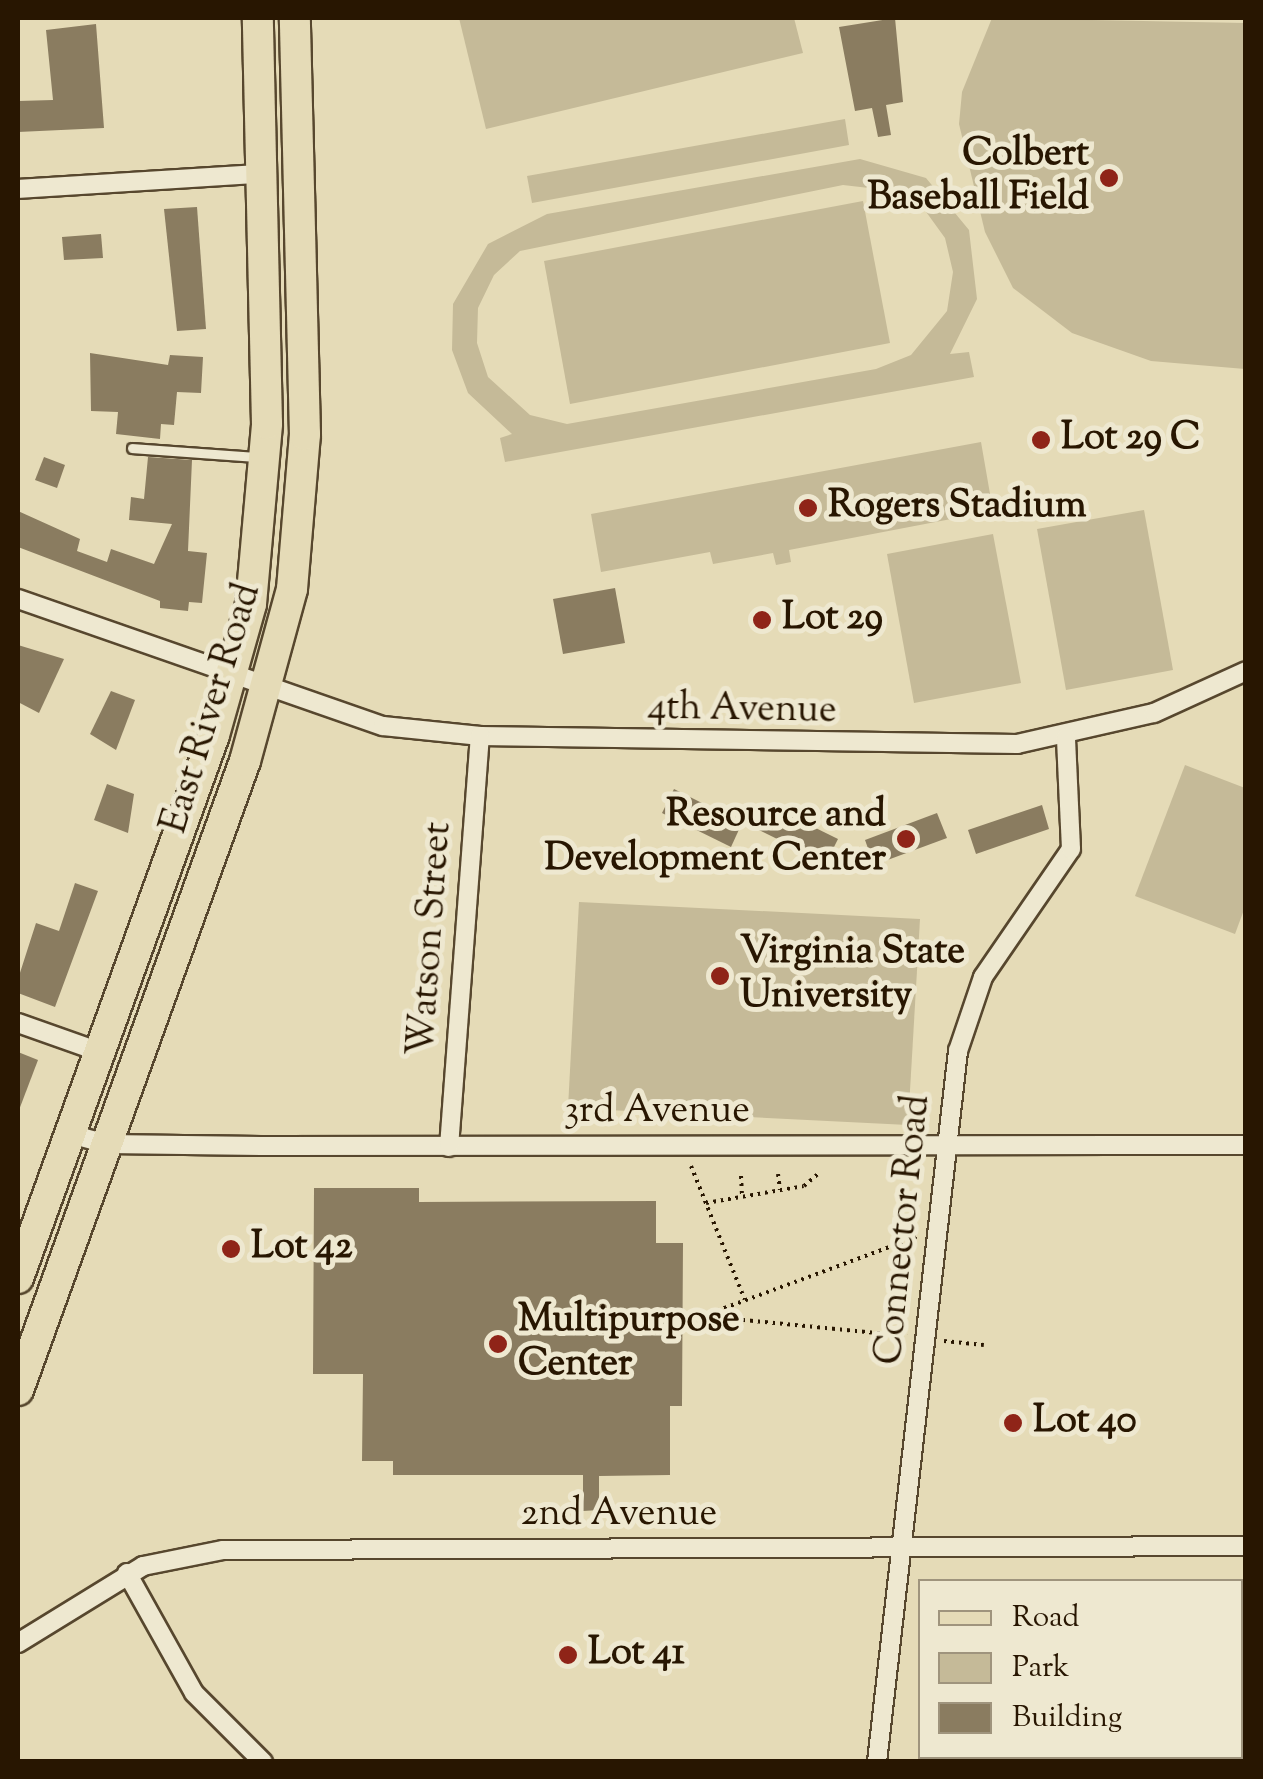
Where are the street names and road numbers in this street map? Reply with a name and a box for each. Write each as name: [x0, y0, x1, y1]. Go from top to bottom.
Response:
street label: East River Road: [153, 579, 273, 839]
street label: 4th Avenue: [647, 687, 837, 735]
street label: Watson Street: [401, 820, 463, 1058]
street label: 3rd Avenue: [564, 1090, 750, 1136]
street label: Connector Road: [868, 1093, 942, 1367]
street label: 2nd Avenue: [521, 1493, 717, 1539]

